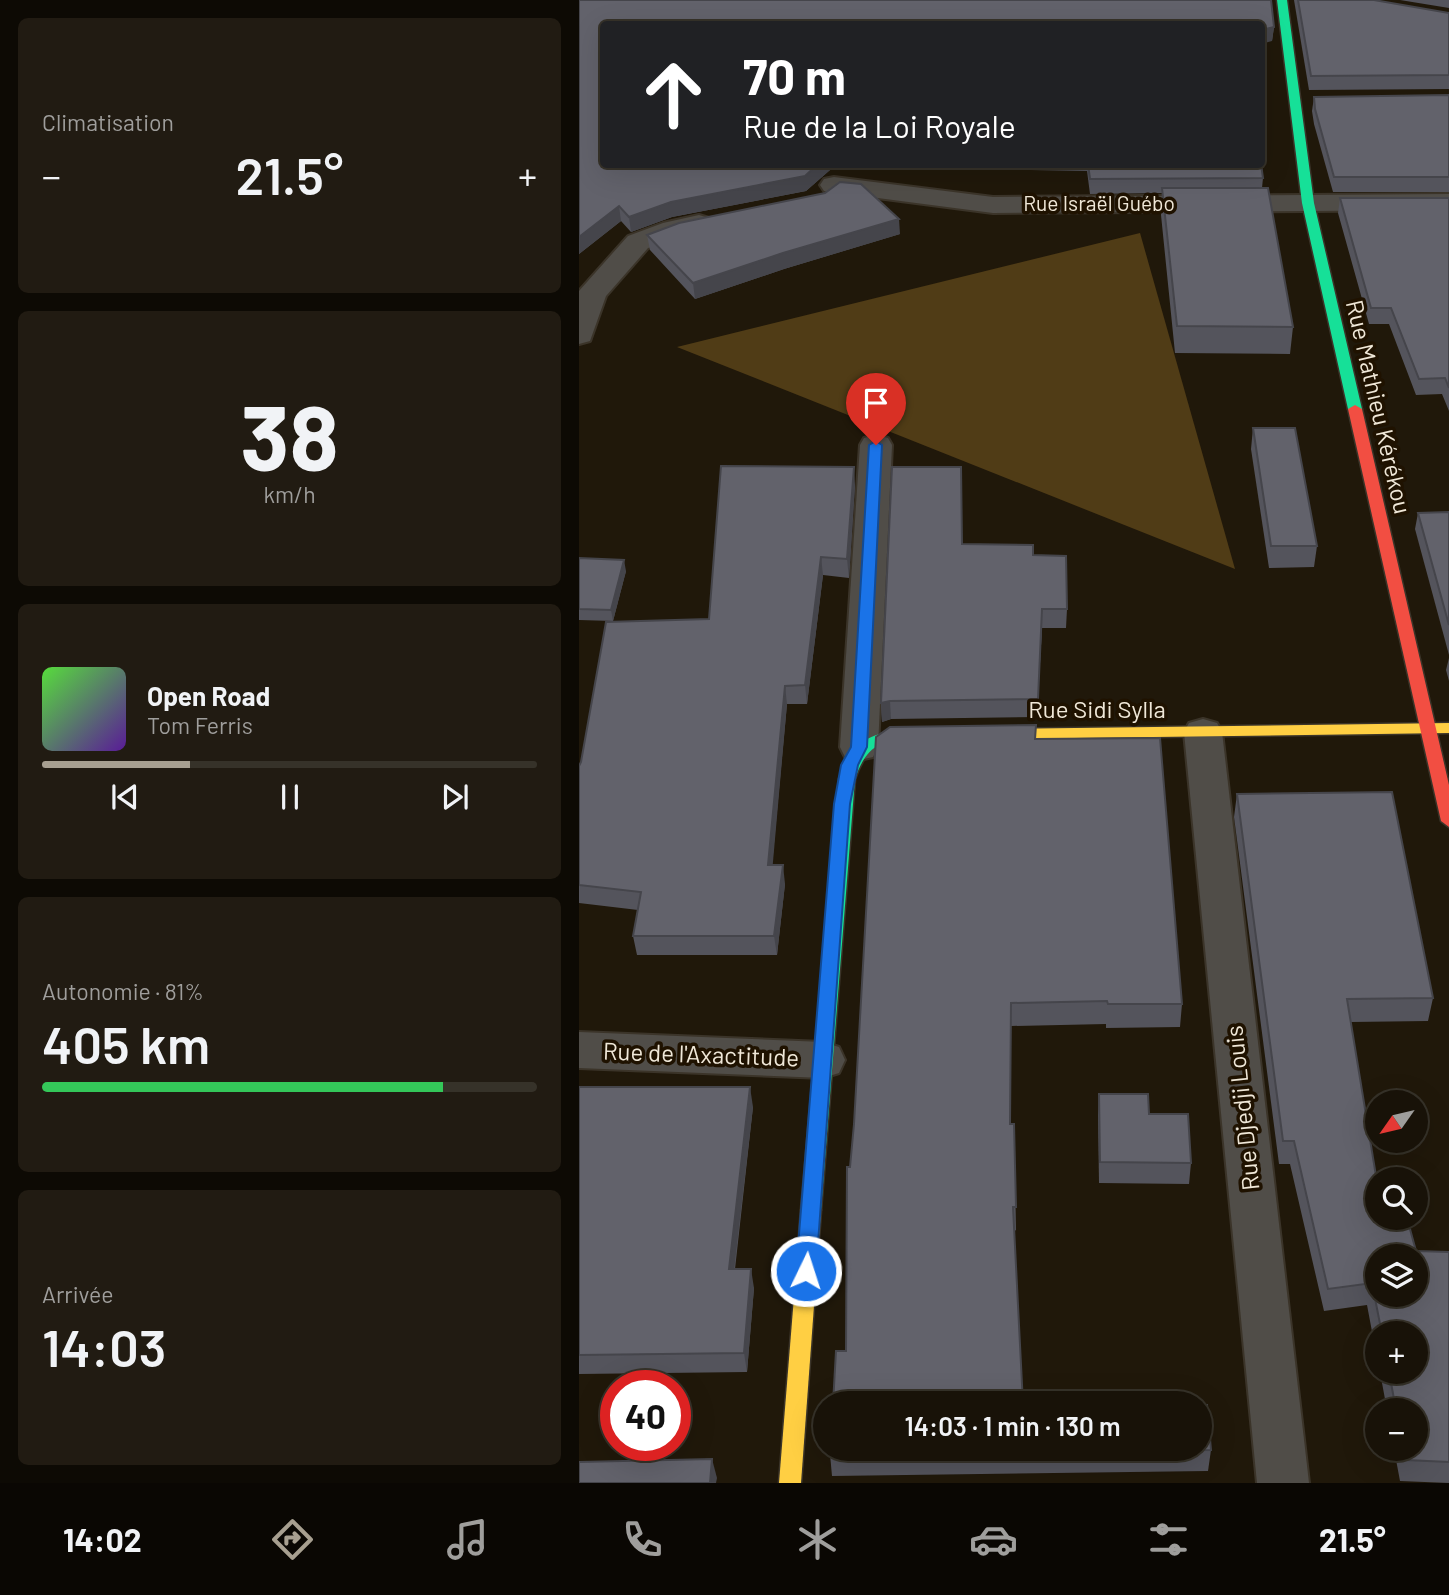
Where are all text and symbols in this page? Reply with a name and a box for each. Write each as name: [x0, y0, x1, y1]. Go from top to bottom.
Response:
text: 70 m: [743, 46, 846, 105]
icon: ahead: [628, 49, 719, 140]
text: Rue de la Loi Royale: [743, 106, 1016, 144]
text: Climatisation: [42, 108, 174, 136]
text: 21.5°: [236, 143, 343, 205]
text: −: [42, 152, 61, 198]
text: +: [518, 152, 537, 198]
street label: Rue Israël Guébo: [1023, 190, 1175, 215]
street label: Rue Mathieu Kérékou: [1341, 297, 1418, 516]
pin: [846, 373, 906, 445]
text: 38: [240, 380, 339, 489]
icon: arrive: [857, 384, 895, 422]
text: km/h: [263, 480, 316, 508]
text: Open Road: [147, 680, 270, 711]
street label: Rue Sidi Sylla: [1028, 694, 1166, 723]
text: Tom Ferris: [147, 711, 253, 739]
icon: previous: [106, 778, 144, 816]
icon: pause: [271, 778, 309, 816]
icon: next: [436, 778, 474, 816]
text: Autonomie · 81%: [42, 977, 204, 1005]
text: 405 km: [42, 1012, 210, 1074]
street label: Rue Djedji Louis: [1218, 1024, 1265, 1192]
street label: Rue de l'Axactitude: [603, 1036, 800, 1071]
north arrow: [1365, 1090, 1428, 1153]
map controls: [1365, 1090, 1428, 1461]
button: search: [1365, 1167, 1428, 1230]
position arrow: [769, 1234, 843, 1308]
button: layers: [1365, 1244, 1428, 1307]
text: Arrivée: [42, 1280, 114, 1308]
text: 14:03: [42, 1315, 166, 1377]
button: +: [1365, 1321, 1428, 1384]
speed limit sign: 40: [600, 1370, 691, 1461]
button: −: [1365, 1398, 1428, 1461]
text: 14:03 · 1 min · 130 m: [905, 1410, 1120, 1441]
icon: directions: [268, 1515, 317, 1564]
icon: music: [443, 1515, 492, 1564]
icon: phone: [618, 1515, 667, 1564]
icon: climate: [793, 1515, 842, 1564]
icon: car: [969, 1515, 1018, 1564]
icon: filters: [1144, 1515, 1193, 1564]
text: 14:02: [63, 1520, 142, 1558]
text: 21.5°: [1319, 1520, 1386, 1558]

